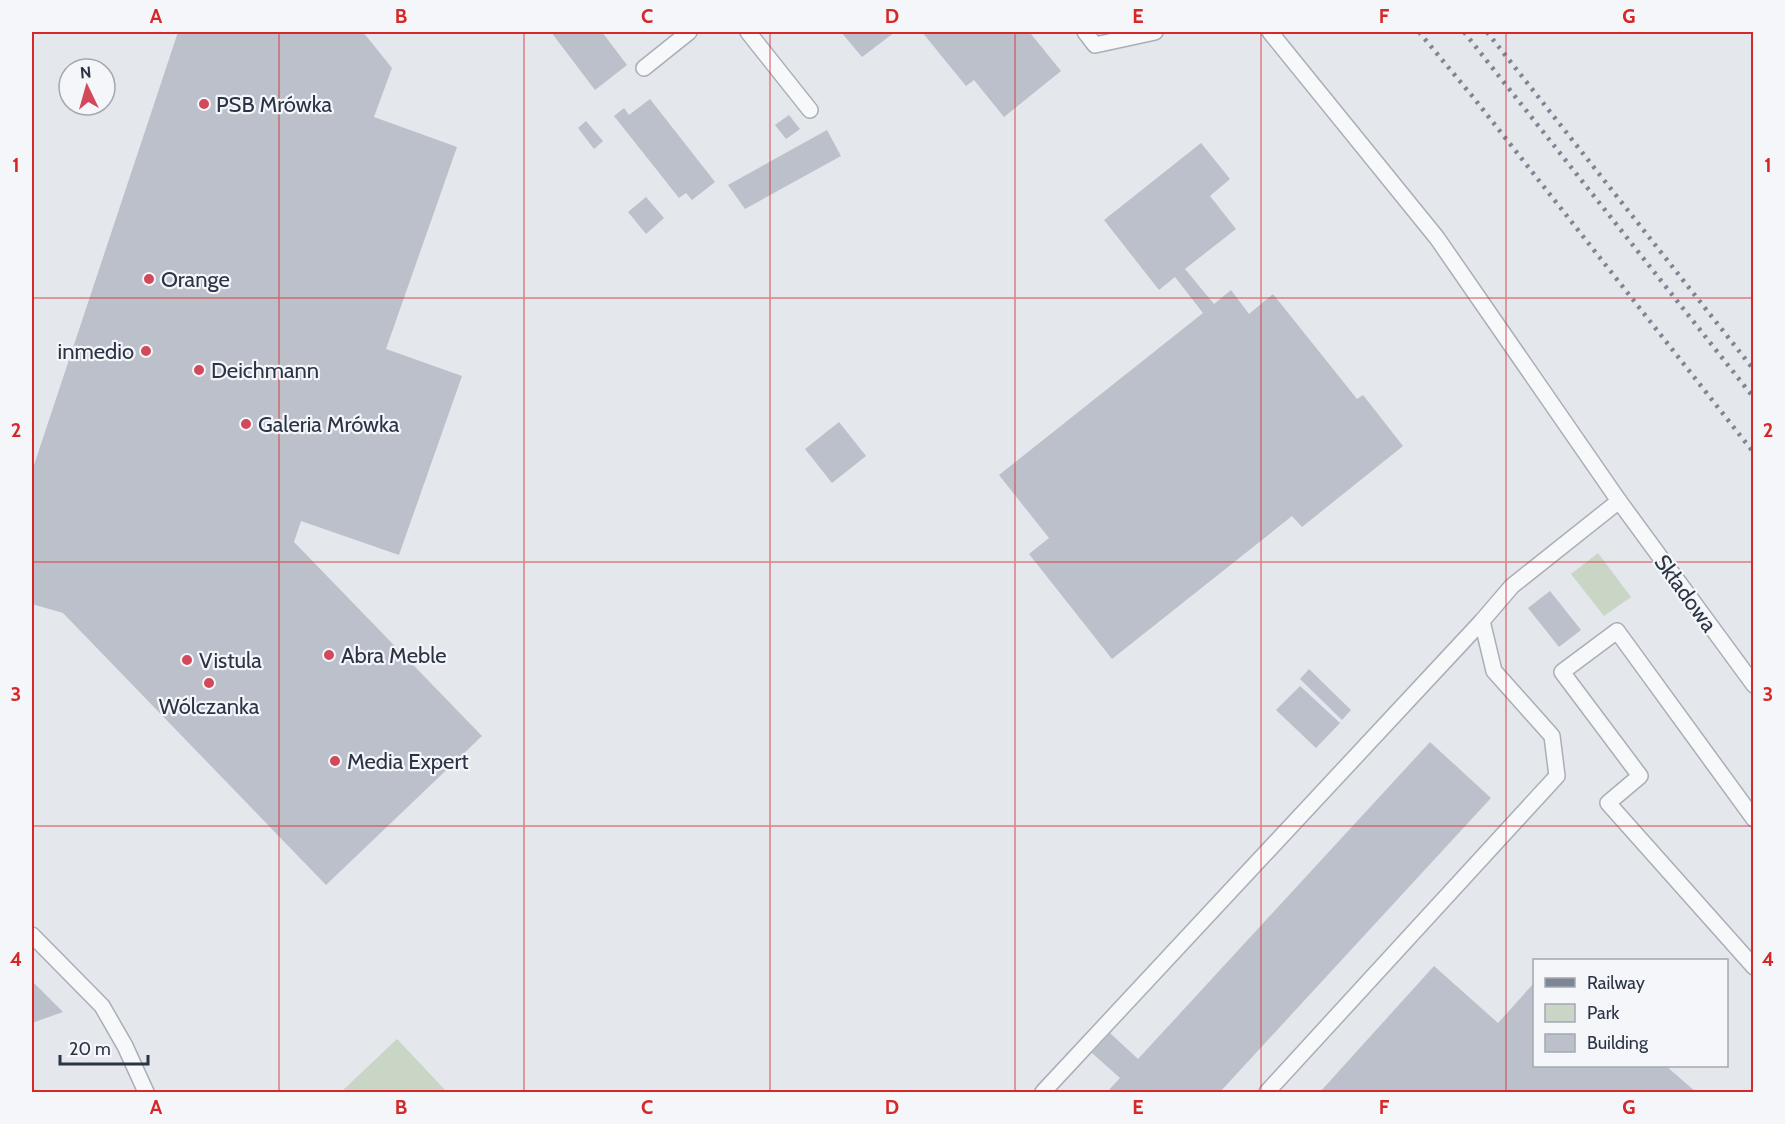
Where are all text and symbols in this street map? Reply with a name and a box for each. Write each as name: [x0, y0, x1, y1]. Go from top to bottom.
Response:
text: A: [150, 4, 163, 28]
text: B: [395, 4, 407, 28]
text: C: [641, 4, 653, 28]
text: D: [885, 4, 899, 28]
text: E: [1132, 4, 1144, 28]
text: F: [1379, 4, 1390, 28]
text: G: [1622, 4, 1636, 28]
north arrow: [57, 57, 117, 117]
text: N: [79, 63, 92, 83]
place label: PSB Mrówka: [216, 91, 333, 118]
marker: PSB Mrówka: [197, 97, 211, 111]
text: 1: [12, 153, 20, 177]
text: 1: [1764, 153, 1772, 177]
place label: Orange: [161, 266, 230, 293]
marker: Orange: [142, 272, 156, 286]
place label: inmedio: [58, 338, 134, 365]
marker: inmedio: [139, 344, 153, 358]
place label: Deichmann: [211, 357, 319, 384]
marker: Deichmann: [192, 363, 206, 377]
place label: Galeria Mrówka: [258, 411, 400, 438]
marker: Galeria Mrówka: [239, 417, 253, 431]
text: 2: [11, 418, 21, 442]
text: 2: [1763, 418, 1773, 442]
street label: Składowa: [1649, 549, 1723, 638]
place label: Abra Meble: [341, 642, 447, 669]
place label: Vistula: [199, 647, 262, 674]
marker: Abra Meble: [322, 648, 336, 662]
marker: Vistula: [180, 653, 194, 667]
marker: Wólczanka: [202, 676, 216, 690]
text: 3: [11, 682, 21, 706]
text: 3: [1763, 682, 1773, 706]
place label: Wólczanka: [159, 693, 260, 720]
place label: Media Expert: [347, 748, 469, 775]
marker: Media Expert: [328, 754, 342, 768]
text: 4: [10, 947, 22, 971]
text: 4: [1762, 947, 1774, 971]
legend: [1533, 959, 1728, 1067]
text: Railway: [1587, 972, 1645, 994]
text: Park: [1587, 1002, 1620, 1024]
scale bar: [60, 1028, 148, 1066]
text: Building: [1587, 1032, 1649, 1054]
text: 20 m: [69, 1038, 111, 1060]
text: A: [150, 1095, 163, 1119]
text: B: [395, 1095, 407, 1119]
text: C: [641, 1095, 653, 1119]
text: D: [885, 1095, 899, 1119]
text: E: [1132, 1095, 1144, 1119]
text: F: [1379, 1095, 1390, 1119]
text: G: [1622, 1095, 1636, 1119]

